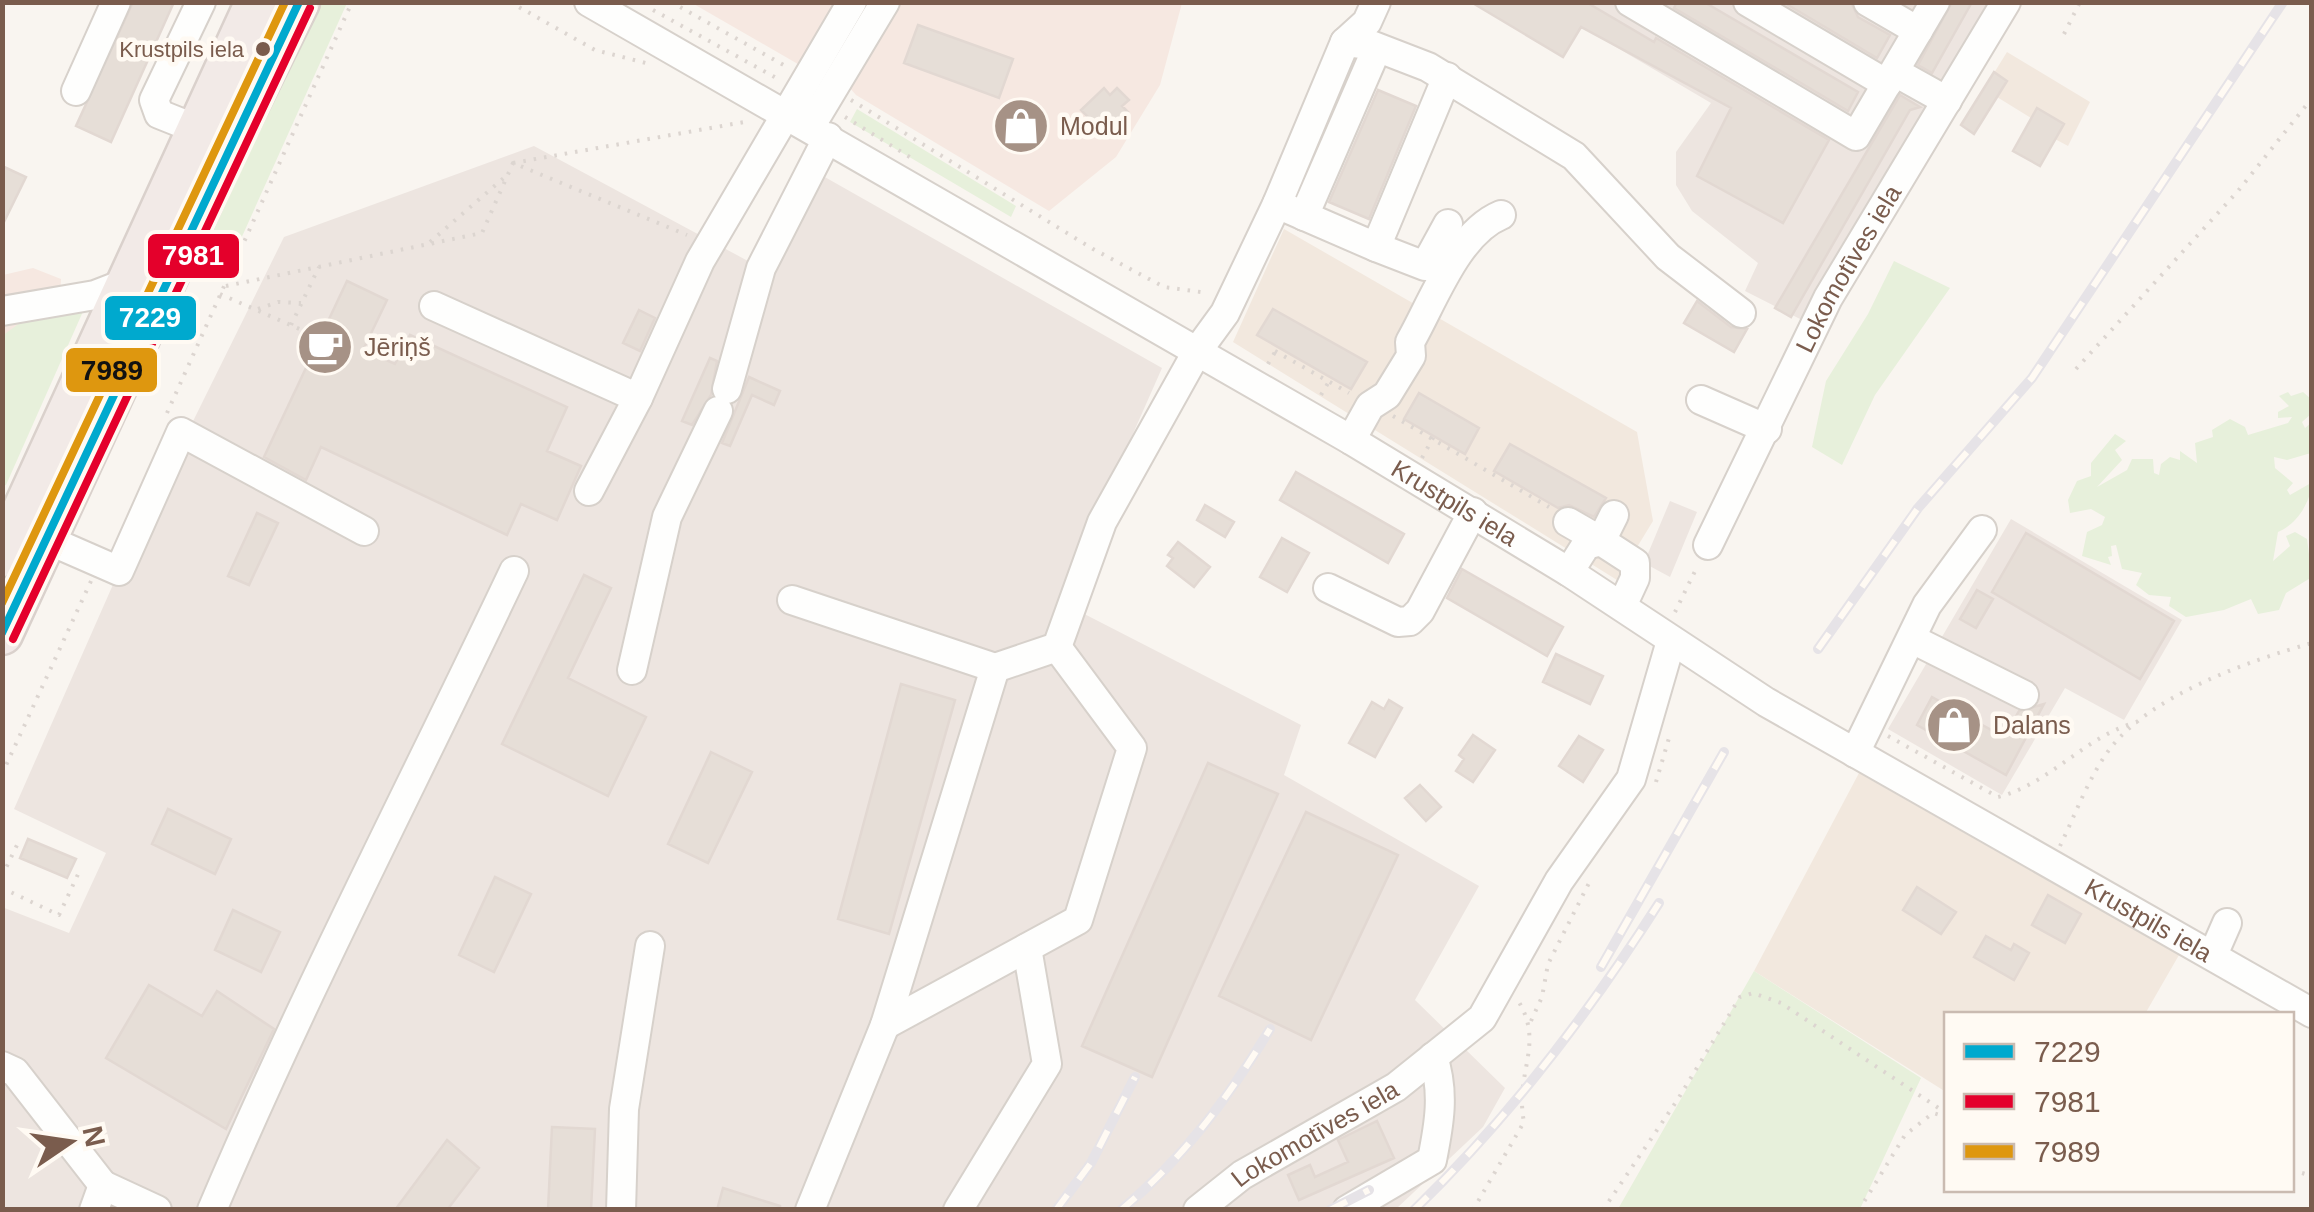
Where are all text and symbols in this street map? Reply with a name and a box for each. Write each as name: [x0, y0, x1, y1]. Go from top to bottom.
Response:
place label: Krustpils iela: [119, 37, 245, 62]
marker: Krustpils iela: [253, 39, 273, 59]
shop icon: Modul: [991, 96, 1051, 156]
place label: Modul: [1060, 112, 1128, 140]
street label: Lokomotīves iela: [1790, 180, 1907, 357]
line badge: 7981: [146, 232, 241, 280]
text: 7981: [162, 240, 224, 271]
line badge: 7229: [103, 294, 198, 342]
text: 7229: [119, 302, 181, 333]
cafe icon: Jēriņš: [295, 317, 355, 377]
place label: Jēriņš: [364, 333, 431, 361]
line badge: 7989: [64, 346, 159, 394]
text: 7989: [81, 355, 143, 386]
street label: Krustpils iela: [1387, 454, 1523, 551]
shop icon: Dalans: [1924, 695, 1984, 755]
place label: Dalans: [1993, 711, 2071, 739]
street label: Krustpils iela: [2080, 873, 2217, 967]
legend: [1944, 1012, 2294, 1192]
text: 7229: [2034, 1035, 2101, 1068]
street label: Lokomotīves iela: [1225, 1075, 1403, 1192]
text: 7981: [2034, 1085, 2101, 1118]
north arrow: [20, 1092, 120, 1192]
text: N: [76, 1123, 111, 1150]
text: 7989: [2034, 1135, 2101, 1168]

